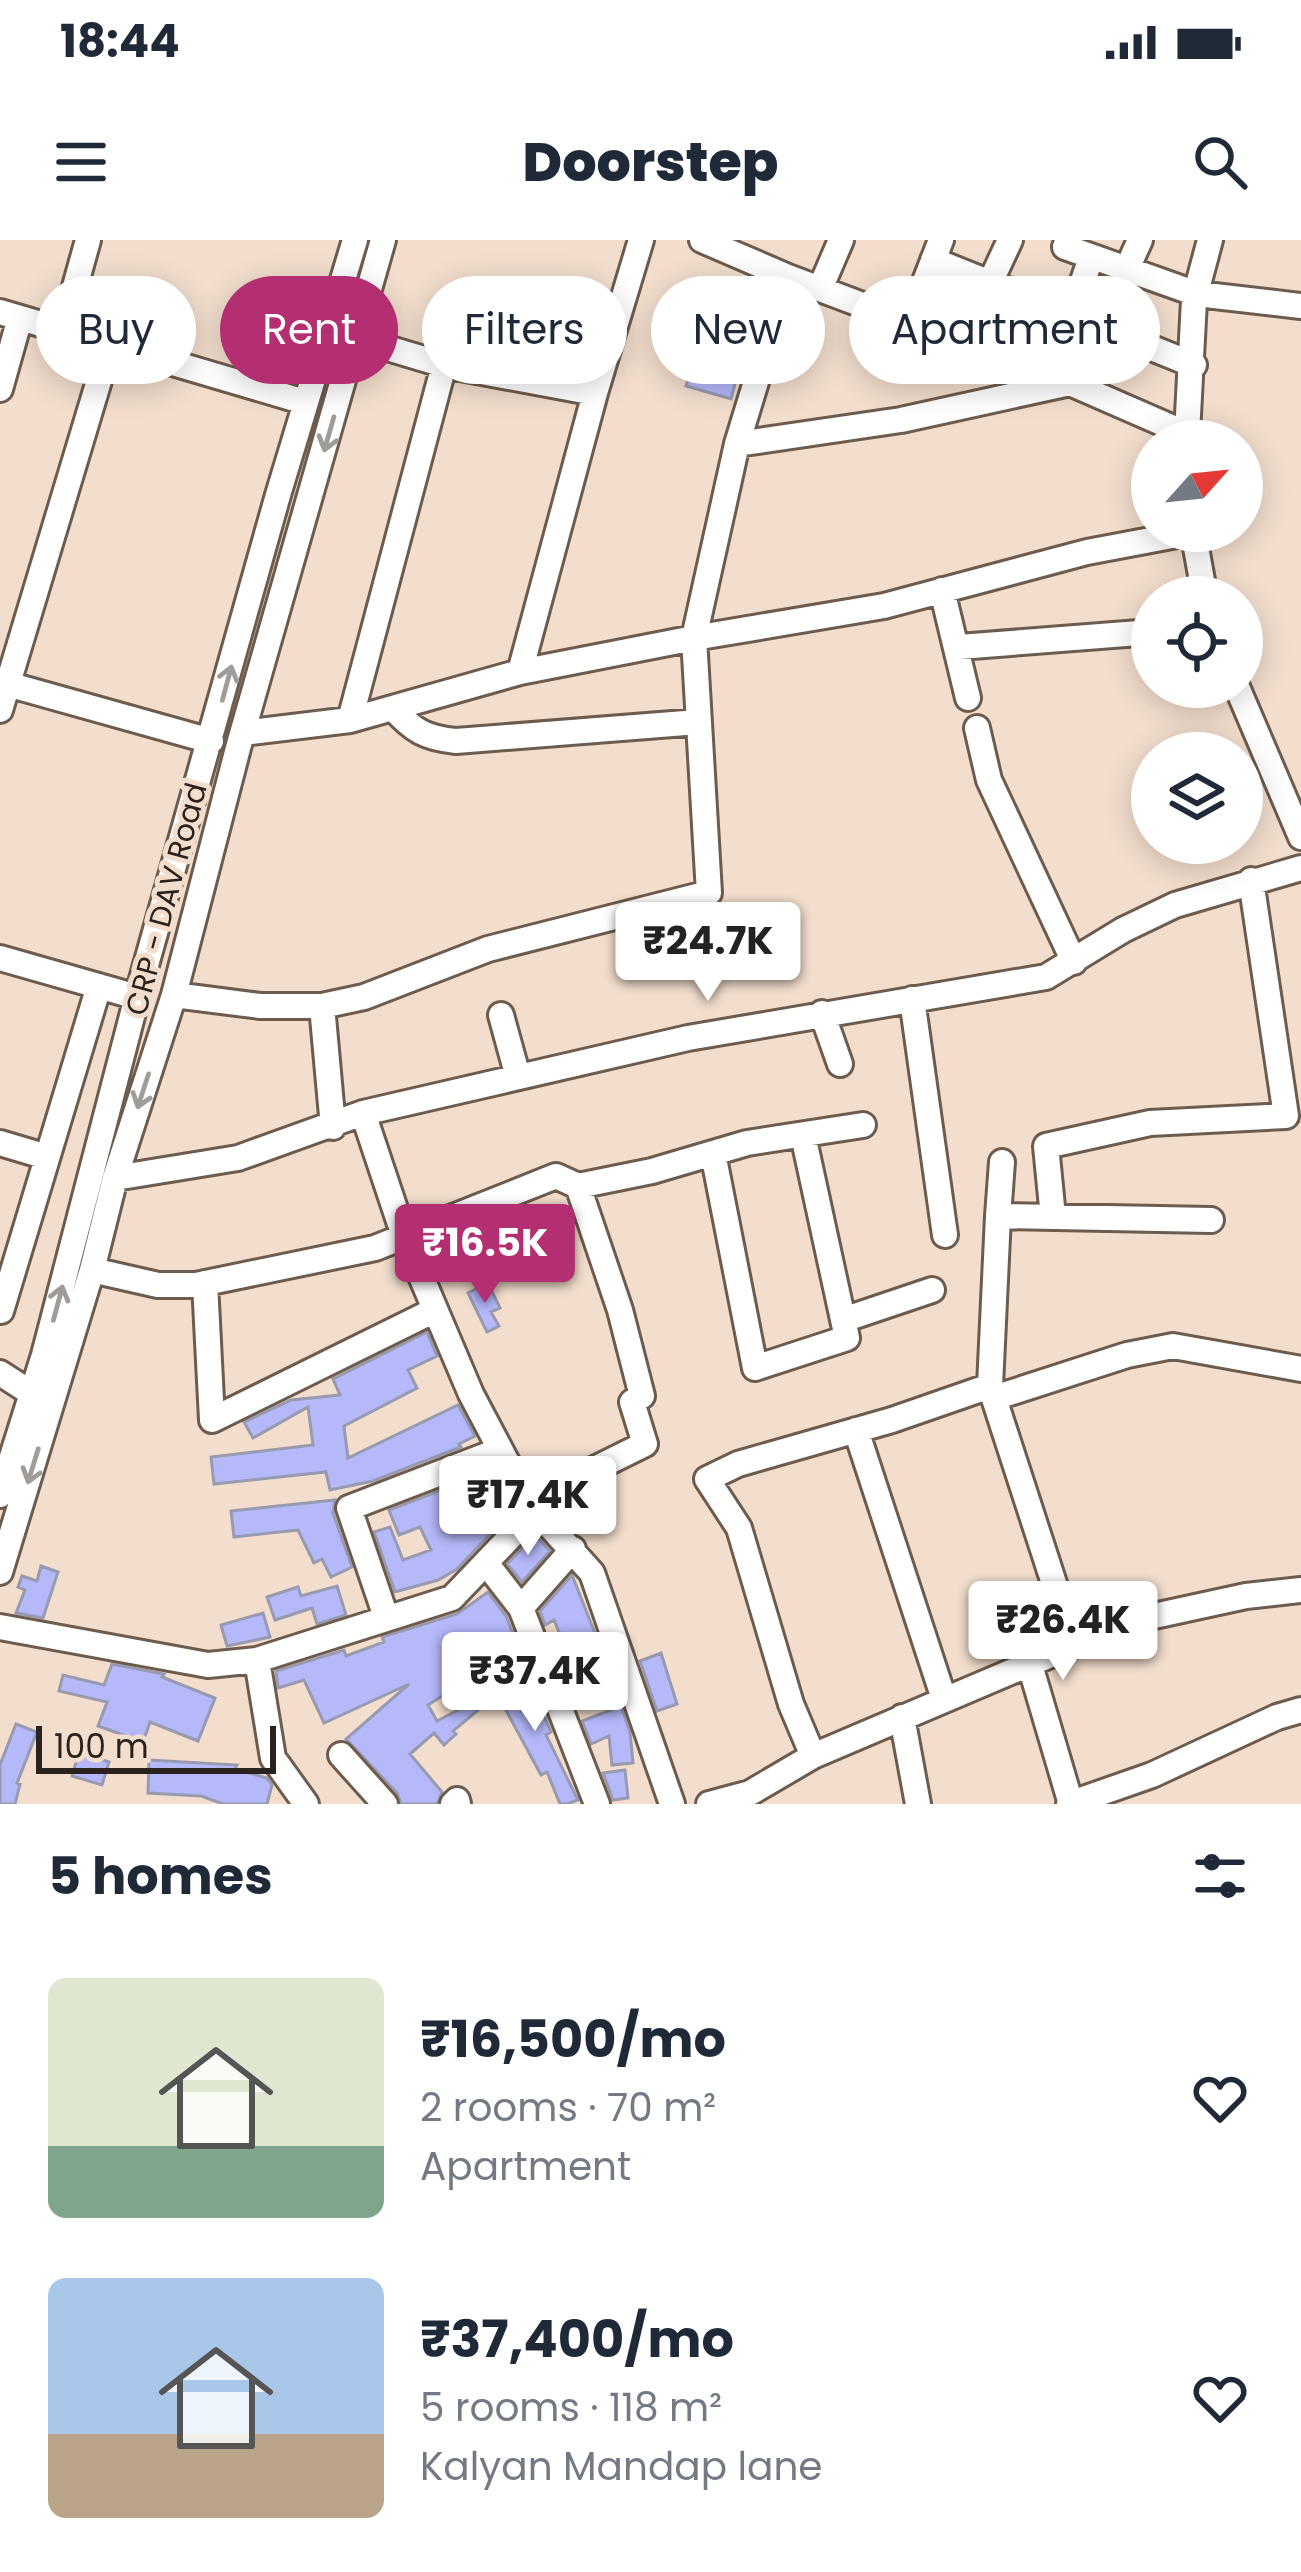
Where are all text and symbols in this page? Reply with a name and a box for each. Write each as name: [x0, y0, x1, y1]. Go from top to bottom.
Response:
text: 18:44: [60, 10, 180, 73]
text: Doorstep: [523, 124, 778, 200]
icon: menu: [48, 129, 114, 195]
icon: search: [1187, 129, 1253, 195]
chip: Buy: [36, 276, 196, 384]
chip: Rent: [220, 276, 398, 384]
chip: Filters: [422, 276, 627, 384]
chip: New: [651, 276, 825, 384]
chip: Apartment: [849, 276, 1160, 384]
one-way arrow: [317, 414, 339, 452]
north arrow: [1131, 420, 1263, 552]
map controls: [1131, 420, 1263, 864]
button: locate: [1131, 576, 1263, 708]
one-way arrow: [217, 665, 239, 703]
button: layers: [1131, 732, 1263, 864]
street label: CRP - DAV Road: [114, 778, 218, 1020]
pin: ₹24.7K: [610, 902, 806, 1004]
text: ₹24.7K: [642, 913, 774, 968]
one-way arrow: [130, 1071, 152, 1109]
pin: ₹16.5K: [387, 1204, 583, 1306]
text: ₹16.5K: [422, 1215, 548, 1270]
one-way arrow: [48, 1284, 70, 1322]
one-way arrow: [21, 1446, 43, 1484]
pin: ₹17.4K: [430, 1456, 626, 1558]
text: ₹17.4K: [466, 1467, 590, 1522]
pin: ₹26.4K: [965, 1581, 1161, 1683]
text: ₹26.4K: [995, 1592, 1131, 1647]
pin: ₹37.4K: [437, 1632, 633, 1734]
text: ₹37.4K: [469, 1643, 601, 1698]
scale bar: [36, 1720, 276, 1773]
text: 100 m: [54, 1723, 149, 1770]
text: 5 homes: [48, 1840, 273, 1912]
icon: filters: [1187, 1843, 1253, 1909]
text: ₹16,500/mo: [420, 2003, 726, 2075]
icon: home: [144, 2026, 288, 2170]
icon: heart: [1187, 2065, 1253, 2131]
text: 2 rooms · 70 m²: [420, 2080, 716, 2135]
text: Apartment: [420, 2139, 631, 2194]
text: ₹37,400/mo: [420, 2303, 734, 2375]
icon: home: [144, 2326, 288, 2470]
icon: heart: [1187, 2365, 1253, 2431]
text: 5 rooms · 118 m²: [420, 2380, 722, 2435]
text: Kalyan Mandap lane: [420, 2439, 823, 2494]

